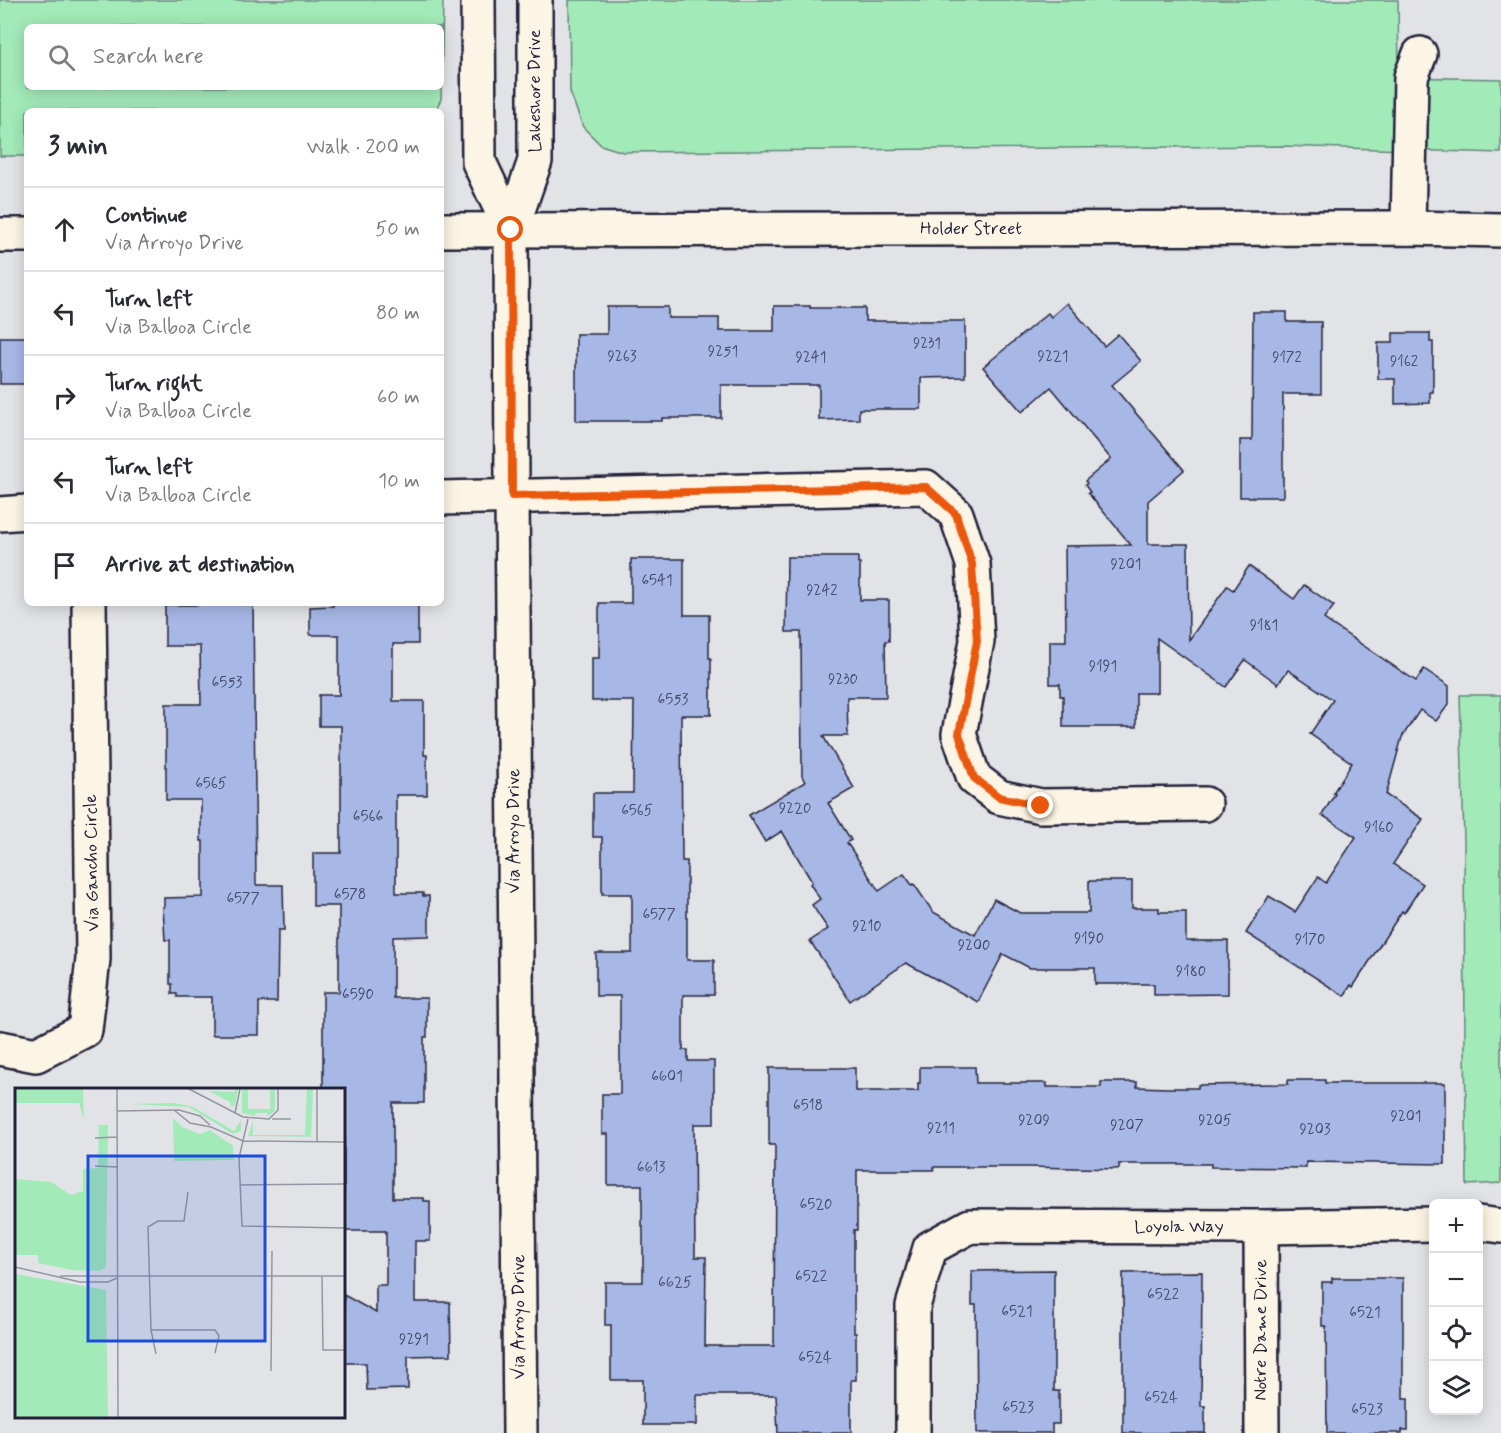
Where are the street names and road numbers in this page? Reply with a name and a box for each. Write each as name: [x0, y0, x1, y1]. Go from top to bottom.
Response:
street label: Lakeshore Drive: [523, 29, 547, 153]
street label: Holder Street: [920, 217, 1022, 241]
street label: Via Arroyo Drive: [502, 769, 526, 893]
street label: Via Gancho Circle: [79, 794, 105, 932]
street label: Loyola Way: [1134, 1215, 1224, 1239]
street label: Via Arroyo Drive: [507, 1255, 531, 1379]
street label: Notre Dame Drive: [1249, 1259, 1273, 1401]

